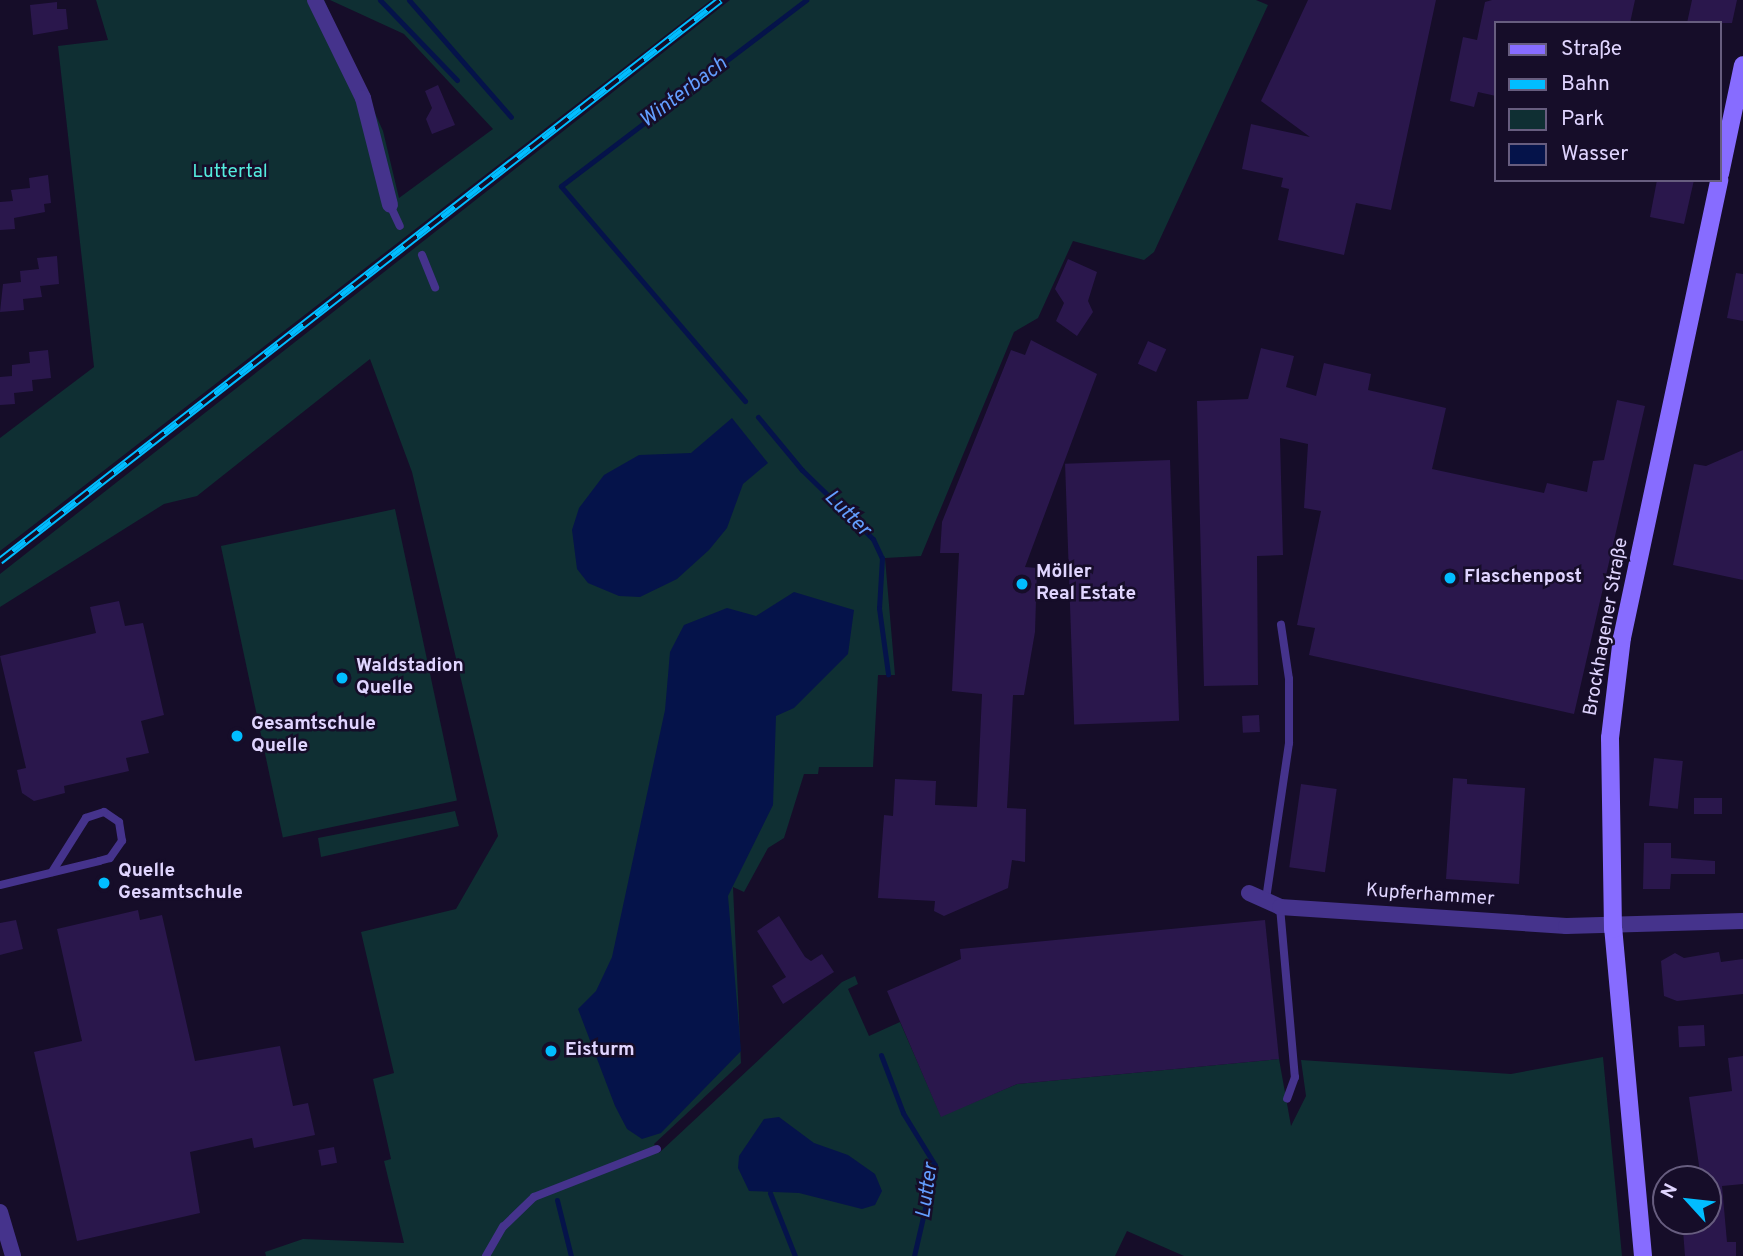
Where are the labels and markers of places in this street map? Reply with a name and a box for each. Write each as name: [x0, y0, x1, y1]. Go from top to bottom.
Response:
place label: Möller Real Estate: [1036, 562, 1136, 606]
place label: Flaschenpost: [1464, 567, 1582, 589]
marker: Flaschenpost: [1442, 570, 1458, 586]
marker: Möller Real Estate: [1014, 576, 1030, 592]
place label: Waldstadion Quelle: [356, 656, 464, 700]
marker: Waldstadion Quelle: [334, 670, 350, 686]
place label: Gesamtschule Quelle: [251, 714, 376, 758]
marker: Gesamtschule Quelle: [229, 728, 245, 744]
place label: Quelle Gesamtschule: [118, 861, 243, 905]
marker: Quelle Gesamtschule: [96, 875, 112, 891]
place label: Eisturm: [565, 1040, 635, 1062]
marker: Eisturm: [543, 1043, 559, 1059]

